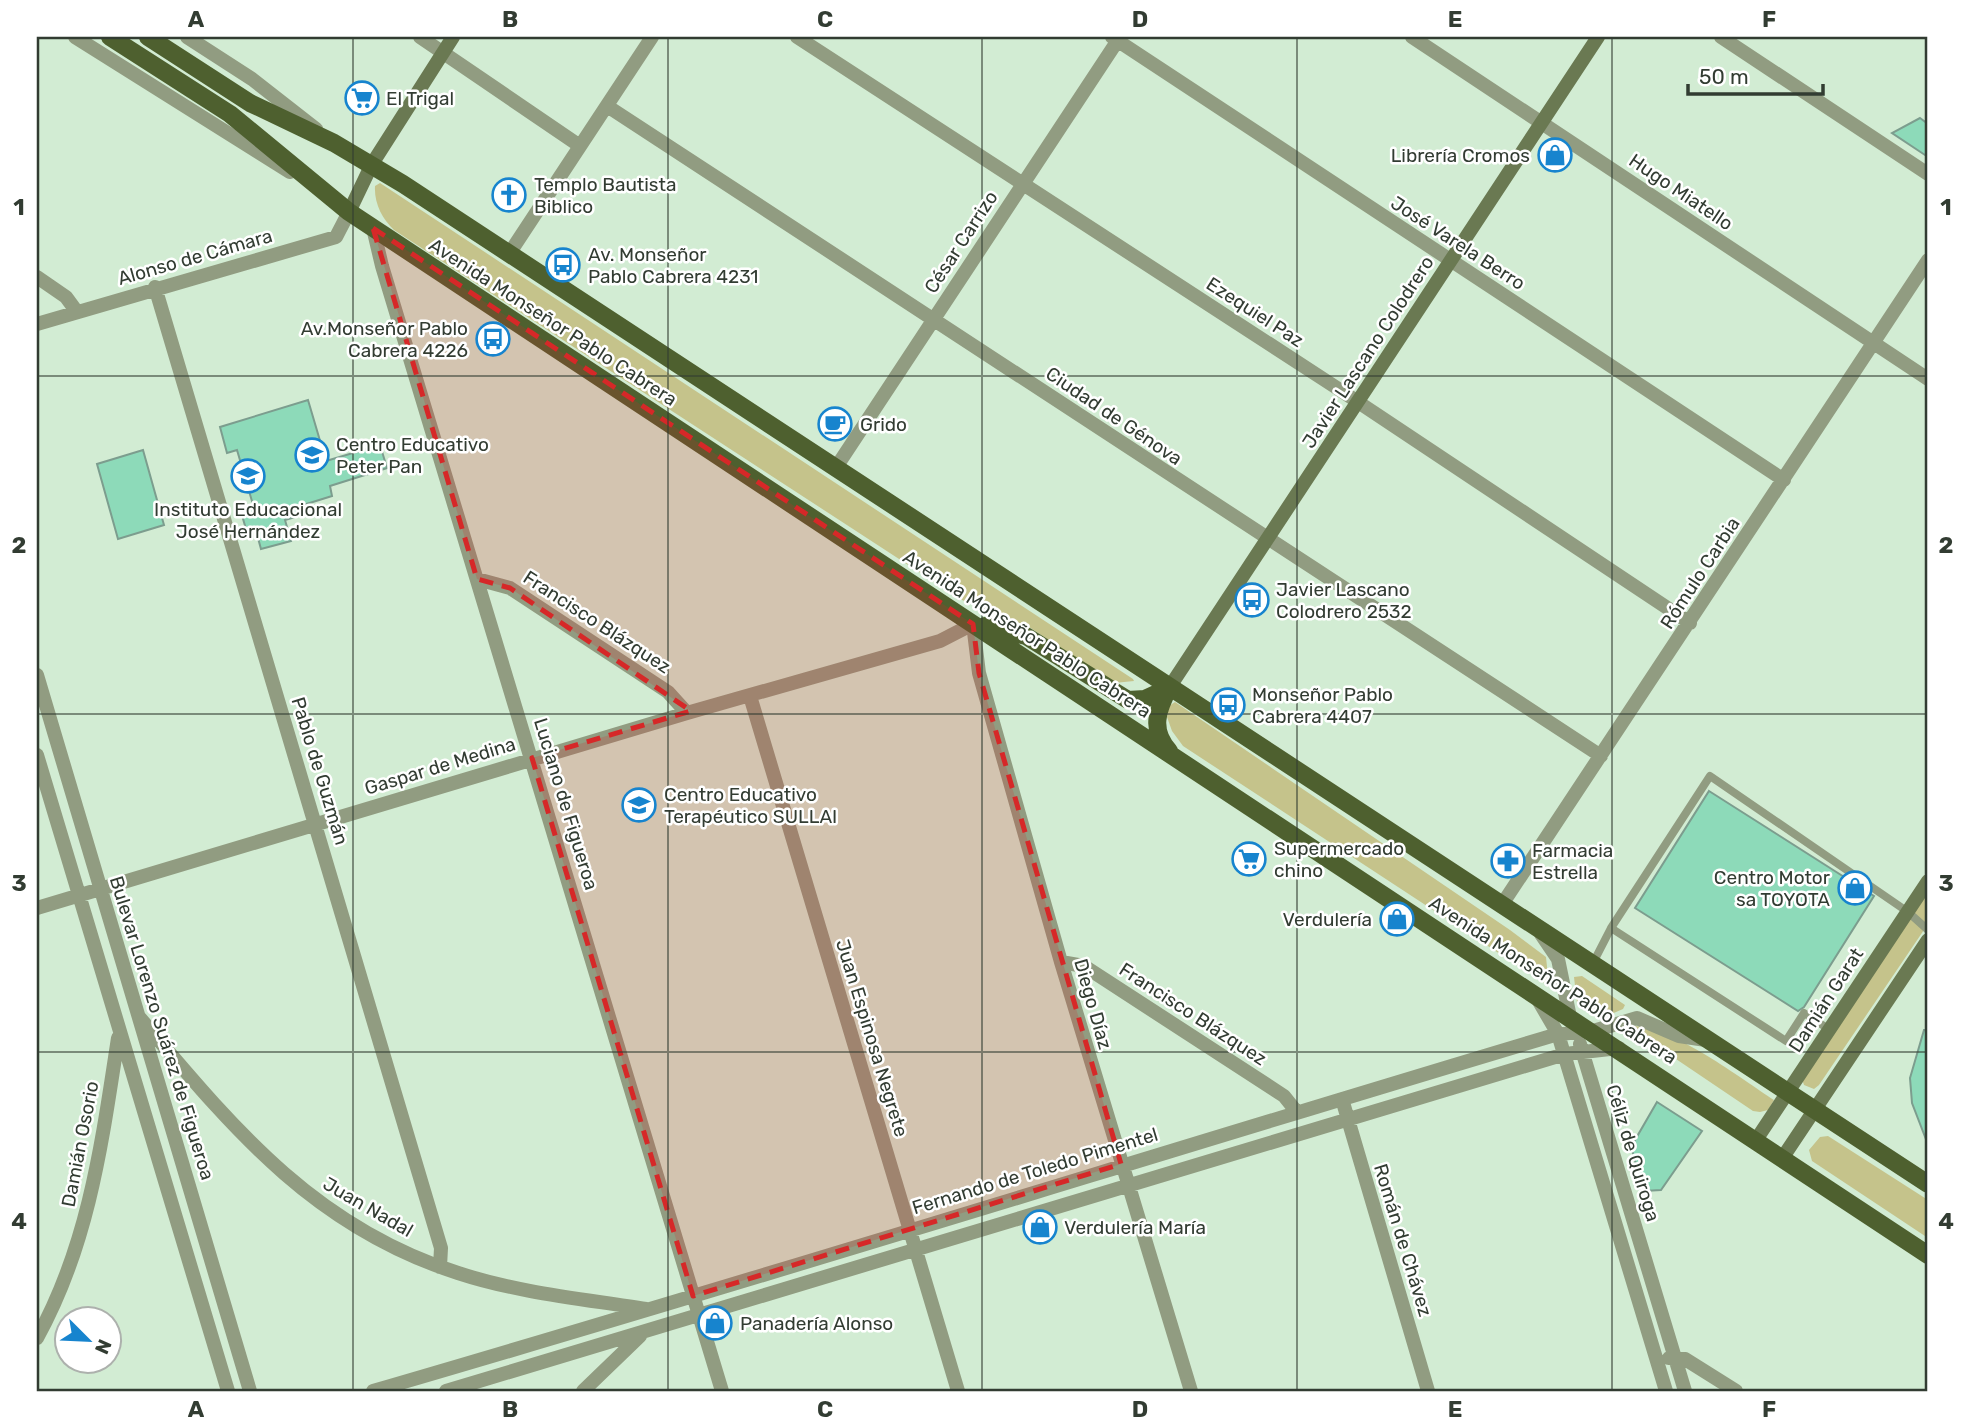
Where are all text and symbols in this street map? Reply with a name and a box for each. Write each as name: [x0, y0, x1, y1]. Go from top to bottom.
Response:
text: A: [188, 5, 205, 33]
text: B: [502, 5, 518, 33]
text: C: [817, 5, 833, 33]
text: D: [1132, 5, 1148, 33]
text: E: [1448, 5, 1462, 33]
text: F: [1762, 5, 1776, 33]
scale bar: [1688, 52, 1823, 96]
text: 50 m: [1699, 64, 1749, 89]
supermarket icon: El Trigal: [343, 79, 381, 117]
place label: El Trigal: [386, 87, 454, 110]
shop icon: Librería Cromos: [1536, 136, 1574, 174]
place label: Librería Cromos: [1391, 144, 1530, 167]
street label: Hugo Miatello: [1625, 149, 1737, 235]
place label: Templo Bautista Biblico: [534, 173, 676, 218]
church icon: Templo Bautista Biblico: [490, 176, 528, 214]
street label: César Carrizo: [919, 186, 1003, 298]
street label: José Varela Berro: [1387, 191, 1529, 295]
text: 1: [13, 193, 25, 221]
text: 1: [1940, 193, 1952, 221]
street label: Alonso de Cámara: [115, 224, 275, 290]
street label: Avenida Monseñor Pablo Cabrera: [425, 233, 681, 411]
place label: Av. Monseñor Pablo Cabrera 4231: [588, 243, 758, 288]
bus stop icon: Av. Monseñor Pablo Cabrera 4231: [544, 246, 582, 284]
street label: Javier Lascano Colodrero: [1297, 252, 1439, 452]
street label: Ezequiel Paz: [1202, 272, 1308, 352]
place label: Av.Monseñor Pablo Cabrera 4226: [301, 317, 468, 362]
bus stop icon: Av.Monseñor Pablo Cabrera 4226: [474, 320, 512, 358]
street label: Ciudad de Génova: [1042, 362, 1186, 470]
cafe icon: Grido: [816, 405, 854, 443]
place label: Grido: [860, 413, 907, 436]
place label: Centro Educativo Peter Pan: [336, 433, 489, 478]
school or university icon: Centro Educativo Peter Pan: [293, 436, 331, 474]
school or university icon: Instituto Educacional José Hernández: [229, 457, 267, 495]
place label: Instituto Educacional José Hernández: [154, 498, 342, 543]
street label: Rómulo Carbia: [1655, 513, 1745, 633]
text: 2: [12, 531, 26, 559]
text: 2: [1939, 531, 1953, 559]
street label: Avenida Monseñor Pablo Cabrera: [899, 545, 1155, 723]
street label: Francisco Blázquez: [519, 566, 675, 678]
place label: Javier Lascano Colodrero 2532: [1276, 578, 1412, 623]
bus stop icon: Javier Lascano Colodrero 2532: [1233, 581, 1271, 619]
place label: Monseñor Pablo Cabrera 4407: [1252, 683, 1393, 728]
bus stop icon: Monseñor Pablo Cabrera 4407: [1209, 686, 1247, 724]
street label: Pablo de Guzmán: [287, 694, 353, 848]
street label: Luciano de Figueroa: [529, 715, 603, 893]
street label: Gaspar de Medina: [362, 732, 518, 800]
place label: Centro Educativo Terapéutico SULLAI: [664, 783, 837, 828]
school or university icon: Centro Educativo Terapéutico SULLAI: [620, 786, 658, 824]
place label: Supermercado chino: [1274, 837, 1404, 882]
place label: Farmacia Estrella: [1532, 839, 1613, 884]
supermarket icon: Supermercado chino: [1230, 840, 1268, 878]
pharmacy icon: Farmacia Estrella: [1489, 842, 1527, 880]
place label: Centro Motor sa TOYOTA: [1714, 866, 1831, 911]
text: 3: [11, 869, 27, 897]
shop icon: Centro Motor sa TOYOTA: [1836, 869, 1874, 907]
text: 3: [1938, 869, 1954, 897]
street label: Bulevar Lorenzo Suárez de Figueroa: [105, 873, 219, 1183]
street label: Avenida Monseñor Pablo Cabrera: [1425, 891, 1681, 1069]
shop icon: Verdulería: [1378, 900, 1416, 938]
place label: Verdulería: [1283, 908, 1372, 931]
street label: Juan Espinosa Negrete: [831, 936, 913, 1140]
street label: Damián Garat: [1784, 943, 1869, 1057]
street label: Diego Díaz: [1069, 956, 1117, 1052]
street label: Francisco Blázquez: [1115, 958, 1271, 1070]
street label: Damián Osorio: [57, 1079, 103, 1209]
street label: Céliz de Quiroga: [1601, 1082, 1665, 1224]
street label: Fernando de Toledo Pimentel: [909, 1123, 1161, 1219]
street label: Román de Chávez: [1369, 1161, 1437, 1319]
street label: Juan Nadal: [319, 1172, 417, 1242]
text: 4: [11, 1207, 27, 1235]
text: 4: [1938, 1207, 1954, 1235]
shop icon: Verdulería María: [1021, 1208, 1059, 1246]
place label: Verdulería María: [1064, 1216, 1206, 1239]
shop icon: Panadería Alonso: [696, 1304, 734, 1342]
north arrow: [52, 1306, 122, 1376]
place label: Panadería Alonso: [740, 1312, 893, 1335]
text: N: [90, 1336, 116, 1358]
text: A: [188, 1395, 205, 1423]
text: B: [502, 1395, 518, 1423]
text: C: [817, 1395, 833, 1423]
text: D: [1132, 1395, 1148, 1423]
text: E: [1448, 1395, 1462, 1423]
text: F: [1762, 1395, 1776, 1423]

